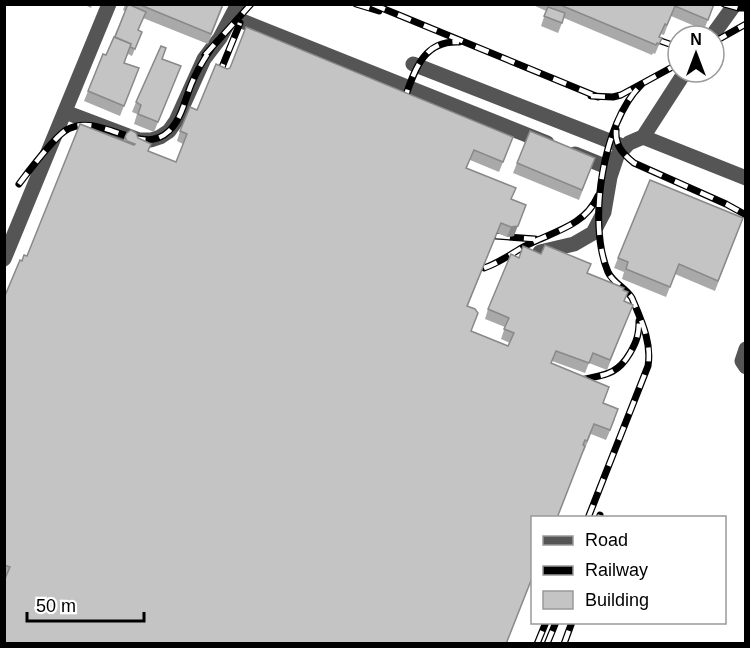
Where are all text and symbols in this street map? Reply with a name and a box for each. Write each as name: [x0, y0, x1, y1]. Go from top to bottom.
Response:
north arrow: [666, 24, 726, 84]
text: N: [690, 31, 702, 48]
legend: [531, 516, 726, 624]
text: Road: [585, 530, 628, 550]
text: Railway: [585, 560, 648, 580]
scale bar: [27, 585, 144, 623]
text: Building: [585, 590, 649, 610]
text: 50 m: [36, 596, 76, 616]

